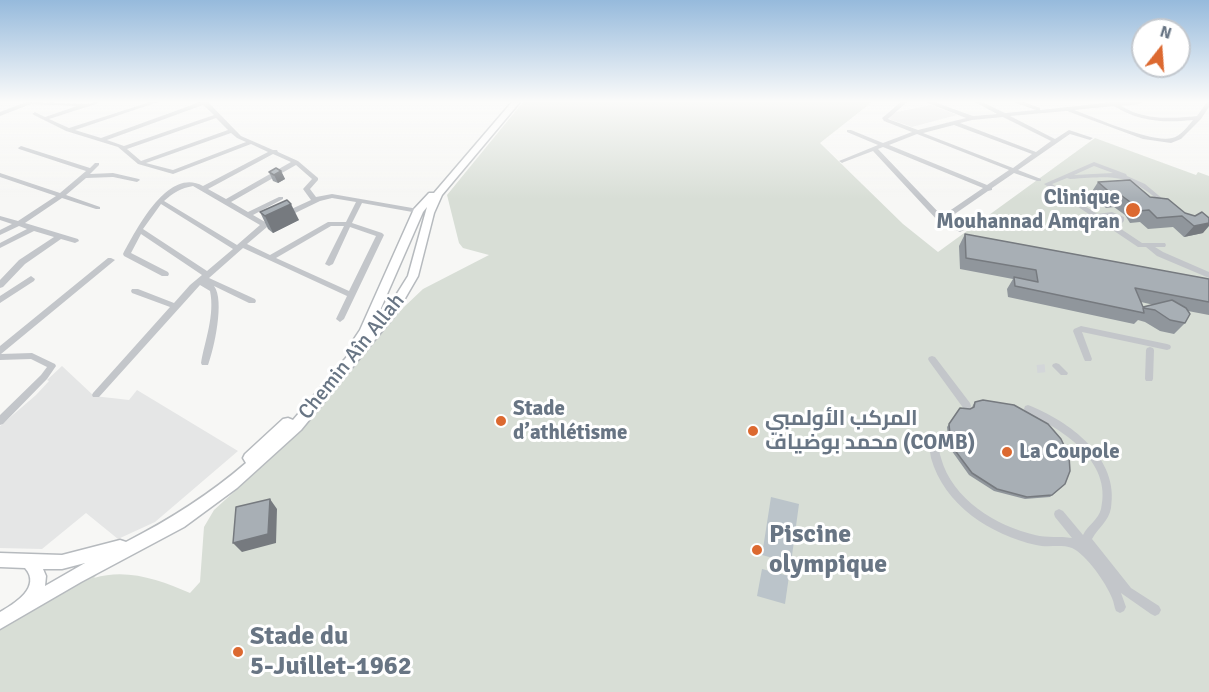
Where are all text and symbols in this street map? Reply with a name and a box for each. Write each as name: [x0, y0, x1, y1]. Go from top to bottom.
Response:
north arrow: [1131, 18, 1191, 78]
text: N: [1157, 22, 1174, 44]
place label: Clinique Mouhannad Amqran: [936, 185, 1120, 235]
marker: Clinique Mouhannad Amqran: [1124, 201, 1142, 219]
street label: Chemin Aîn Allah: [294, 289, 410, 425]
place label: Stade d’athlétisme: [513, 396, 627, 446]
place label: المركب الأولمبي محمد بوضياف (COMB): [765, 406, 975, 456]
marker: Stade d’athlétisme: [494, 414, 508, 428]
marker: المركب الأولمبي محمد بوضياف (COMB): [746, 424, 760, 438]
place label: La Coupole: [1019, 439, 1120, 465]
marker: La Coupole: [1000, 445, 1014, 459]
place label: Piscine olympique: [769, 519, 887, 580]
marker: Piscine olympique: [750, 543, 764, 557]
place label: Stade du 5-Juillet-1962: [250, 621, 412, 682]
marker: Stade du 5-Juillet-1962: [231, 645, 245, 659]

